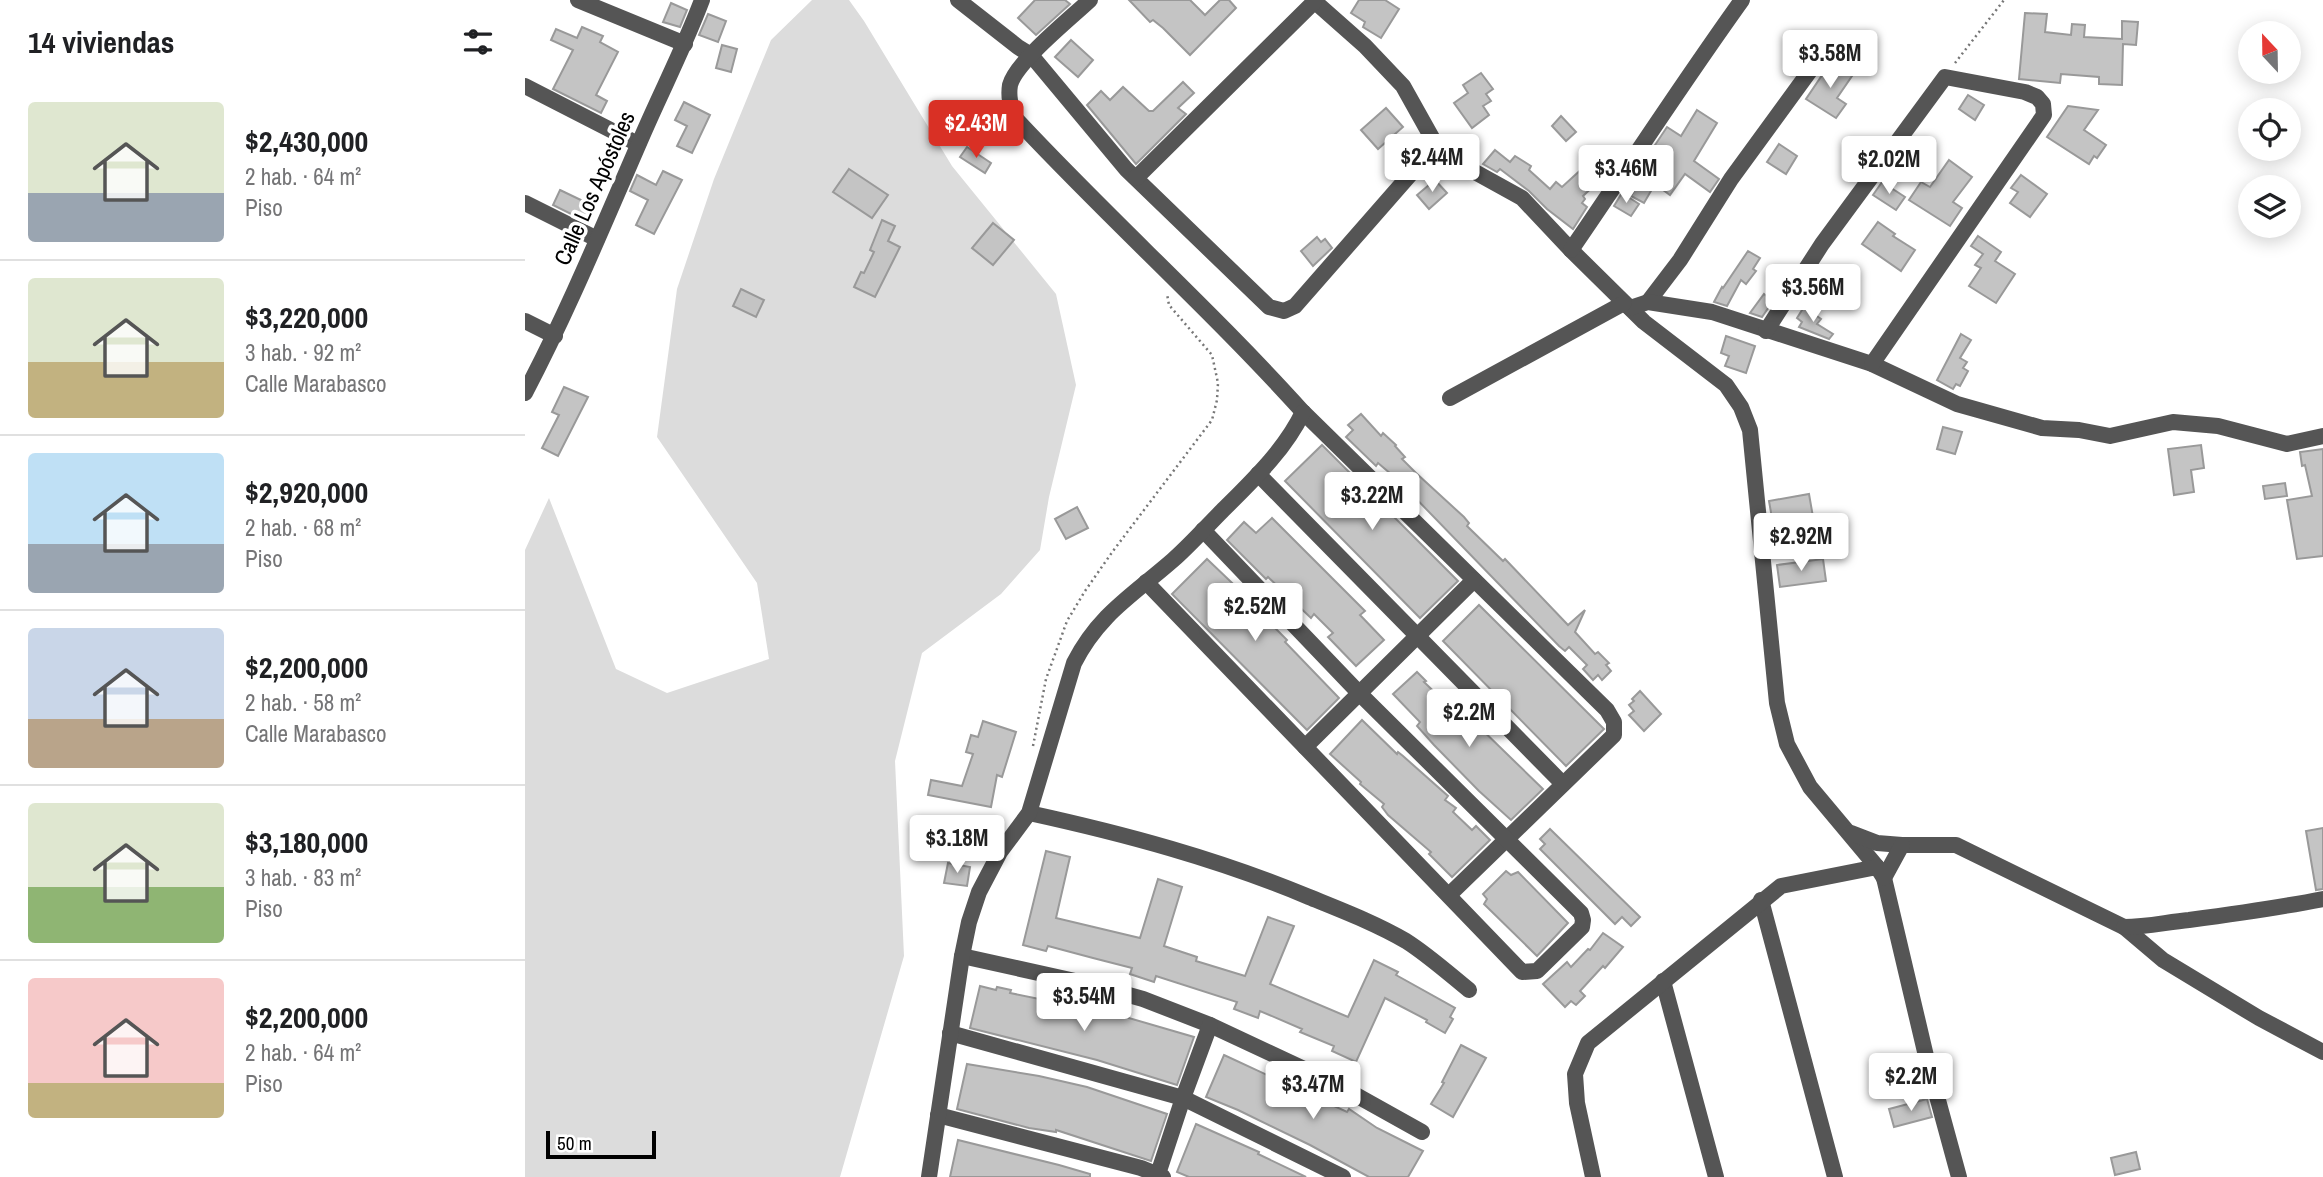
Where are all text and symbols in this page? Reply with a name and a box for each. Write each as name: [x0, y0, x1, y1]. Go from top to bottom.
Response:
north arrow: [2238, 21, 2301, 84]
map controls: [2238, 21, 2301, 238]
text: 14 viviendas: [28, 22, 174, 62]
icon: filters: [459, 23, 497, 61]
pin: $3.58M: [1773, 31, 1887, 90]
text: $3.58M: [1799, 37, 1861, 68]
button: locate: [2238, 98, 2301, 161]
pin: $2.43M: [919, 100, 1033, 160]
street label: Calle Los Apóstoles: [546, 106, 642, 270]
text: $2.43M: [945, 107, 1007, 138]
text: $2,430,000: [245, 121, 368, 161]
icon: home: [84, 130, 168, 214]
pin: $2.44M: [1375, 134, 1489, 194]
pin: $2.02M: [1832, 136, 1946, 196]
text: $2.44M: [1401, 141, 1463, 172]
text: $2.02M: [1858, 143, 1920, 174]
pin: $3.46M: [1569, 146, 1683, 205]
text: $3.46M: [1595, 152, 1657, 183]
text: 2 hab. · 64 m²: [245, 161, 361, 192]
button: layers: [2238, 175, 2301, 238]
text: Piso: [245, 192, 283, 223]
pin: $3.56M: [1756, 264, 1870, 324]
text: $3.56M: [1782, 271, 1844, 302]
text: $3,220,000: [245, 297, 368, 337]
icon: home: [84, 306, 168, 390]
text: 3 hab. · 92 m²: [245, 337, 361, 368]
text: Calle Marabasco: [245, 368, 387, 399]
text: $2,920,000: [245, 472, 368, 512]
pin: $3.22M: [1315, 472, 1429, 532]
text: $3.22M: [1341, 479, 1403, 510]
icon: home: [84, 481, 168, 565]
text: 2 hab. · 68 m²: [245, 512, 361, 543]
pin: $2.92M: [1744, 514, 1858, 573]
text: $2.92M: [1770, 520, 1832, 551]
text: Piso: [245, 543, 283, 574]
pin: $2.52M: [1198, 584, 1312, 643]
text: $2.52M: [1224, 590, 1286, 621]
text: $2,200,000: [245, 647, 368, 687]
icon: home: [84, 656, 168, 740]
text: 2 hab. · 58 m²: [245, 687, 361, 718]
pin: $2.2M: [1420, 690, 1518, 749]
text: $2.2M: [1443, 696, 1495, 727]
text: Calle Marabasco: [245, 718, 387, 749]
pin: $3.18M: [900, 816, 1014, 875]
text: $3,180,000: [245, 822, 368, 862]
text: $3.18M: [926, 822, 988, 853]
icon: home: [84, 831, 168, 915]
text: 3 hab. · 83 m²: [245, 862, 361, 893]
text: Piso: [245, 893, 283, 924]
pin: $3.54M: [1027, 974, 1141, 1033]
text: $3.54M: [1053, 980, 1115, 1011]
text: $2,200,000: [245, 997, 368, 1037]
icon: home: [84, 1006, 168, 1090]
text: 2 hab. · 64 m²: [245, 1037, 361, 1068]
pin: $2.2M: [1862, 1054, 1960, 1113]
text: $2.2M: [1885, 1060, 1937, 1091]
pin: $3.47M: [1256, 1062, 1370, 1121]
text: Piso: [245, 1068, 283, 1099]
text: $3.47M: [1282, 1068, 1344, 1099]
scale bar: [546, 1128, 656, 1160]
text: 50 m: [557, 1130, 592, 1156]

